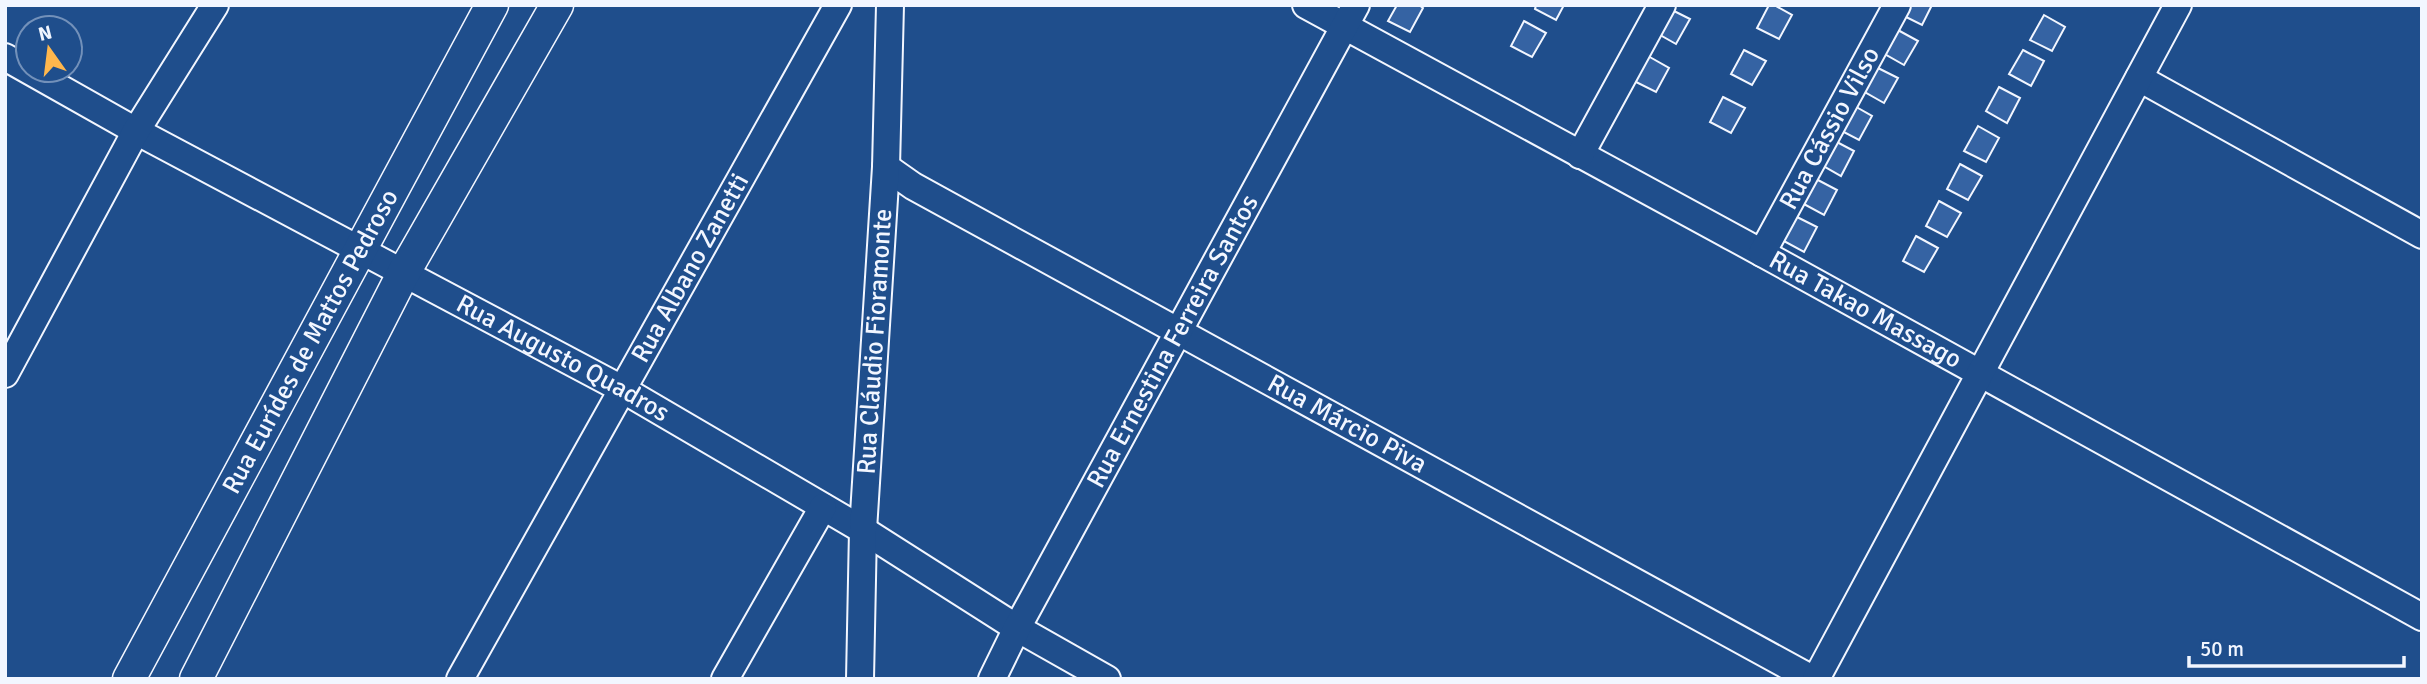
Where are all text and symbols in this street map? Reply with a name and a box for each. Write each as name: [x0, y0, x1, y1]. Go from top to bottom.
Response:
north arrow: [14, 14, 84, 84]
text: N: [36, 20, 54, 47]
street label: Rua Cássio Vilso: [1773, 41, 1887, 215]
street label: Rua Albano Zanetti: [625, 168, 756, 368]
street label: Rua Eurídes de Mattos Pedroso: [216, 184, 406, 500]
street label: Rua Ernestina Ferreira Santos: [1080, 189, 1266, 494]
street label: Rua Cláudio Fioramonte: [851, 208, 899, 475]
street label: Rua Takao Massago: [1763, 244, 1967, 376]
street label: Rua Augusto Quadros: [451, 288, 675, 429]
street label: Rua Márcio Piva: [1262, 367, 1432, 481]
scale bar: [2189, 624, 2404, 668]
text: 50 m: [2200, 636, 2244, 662]

